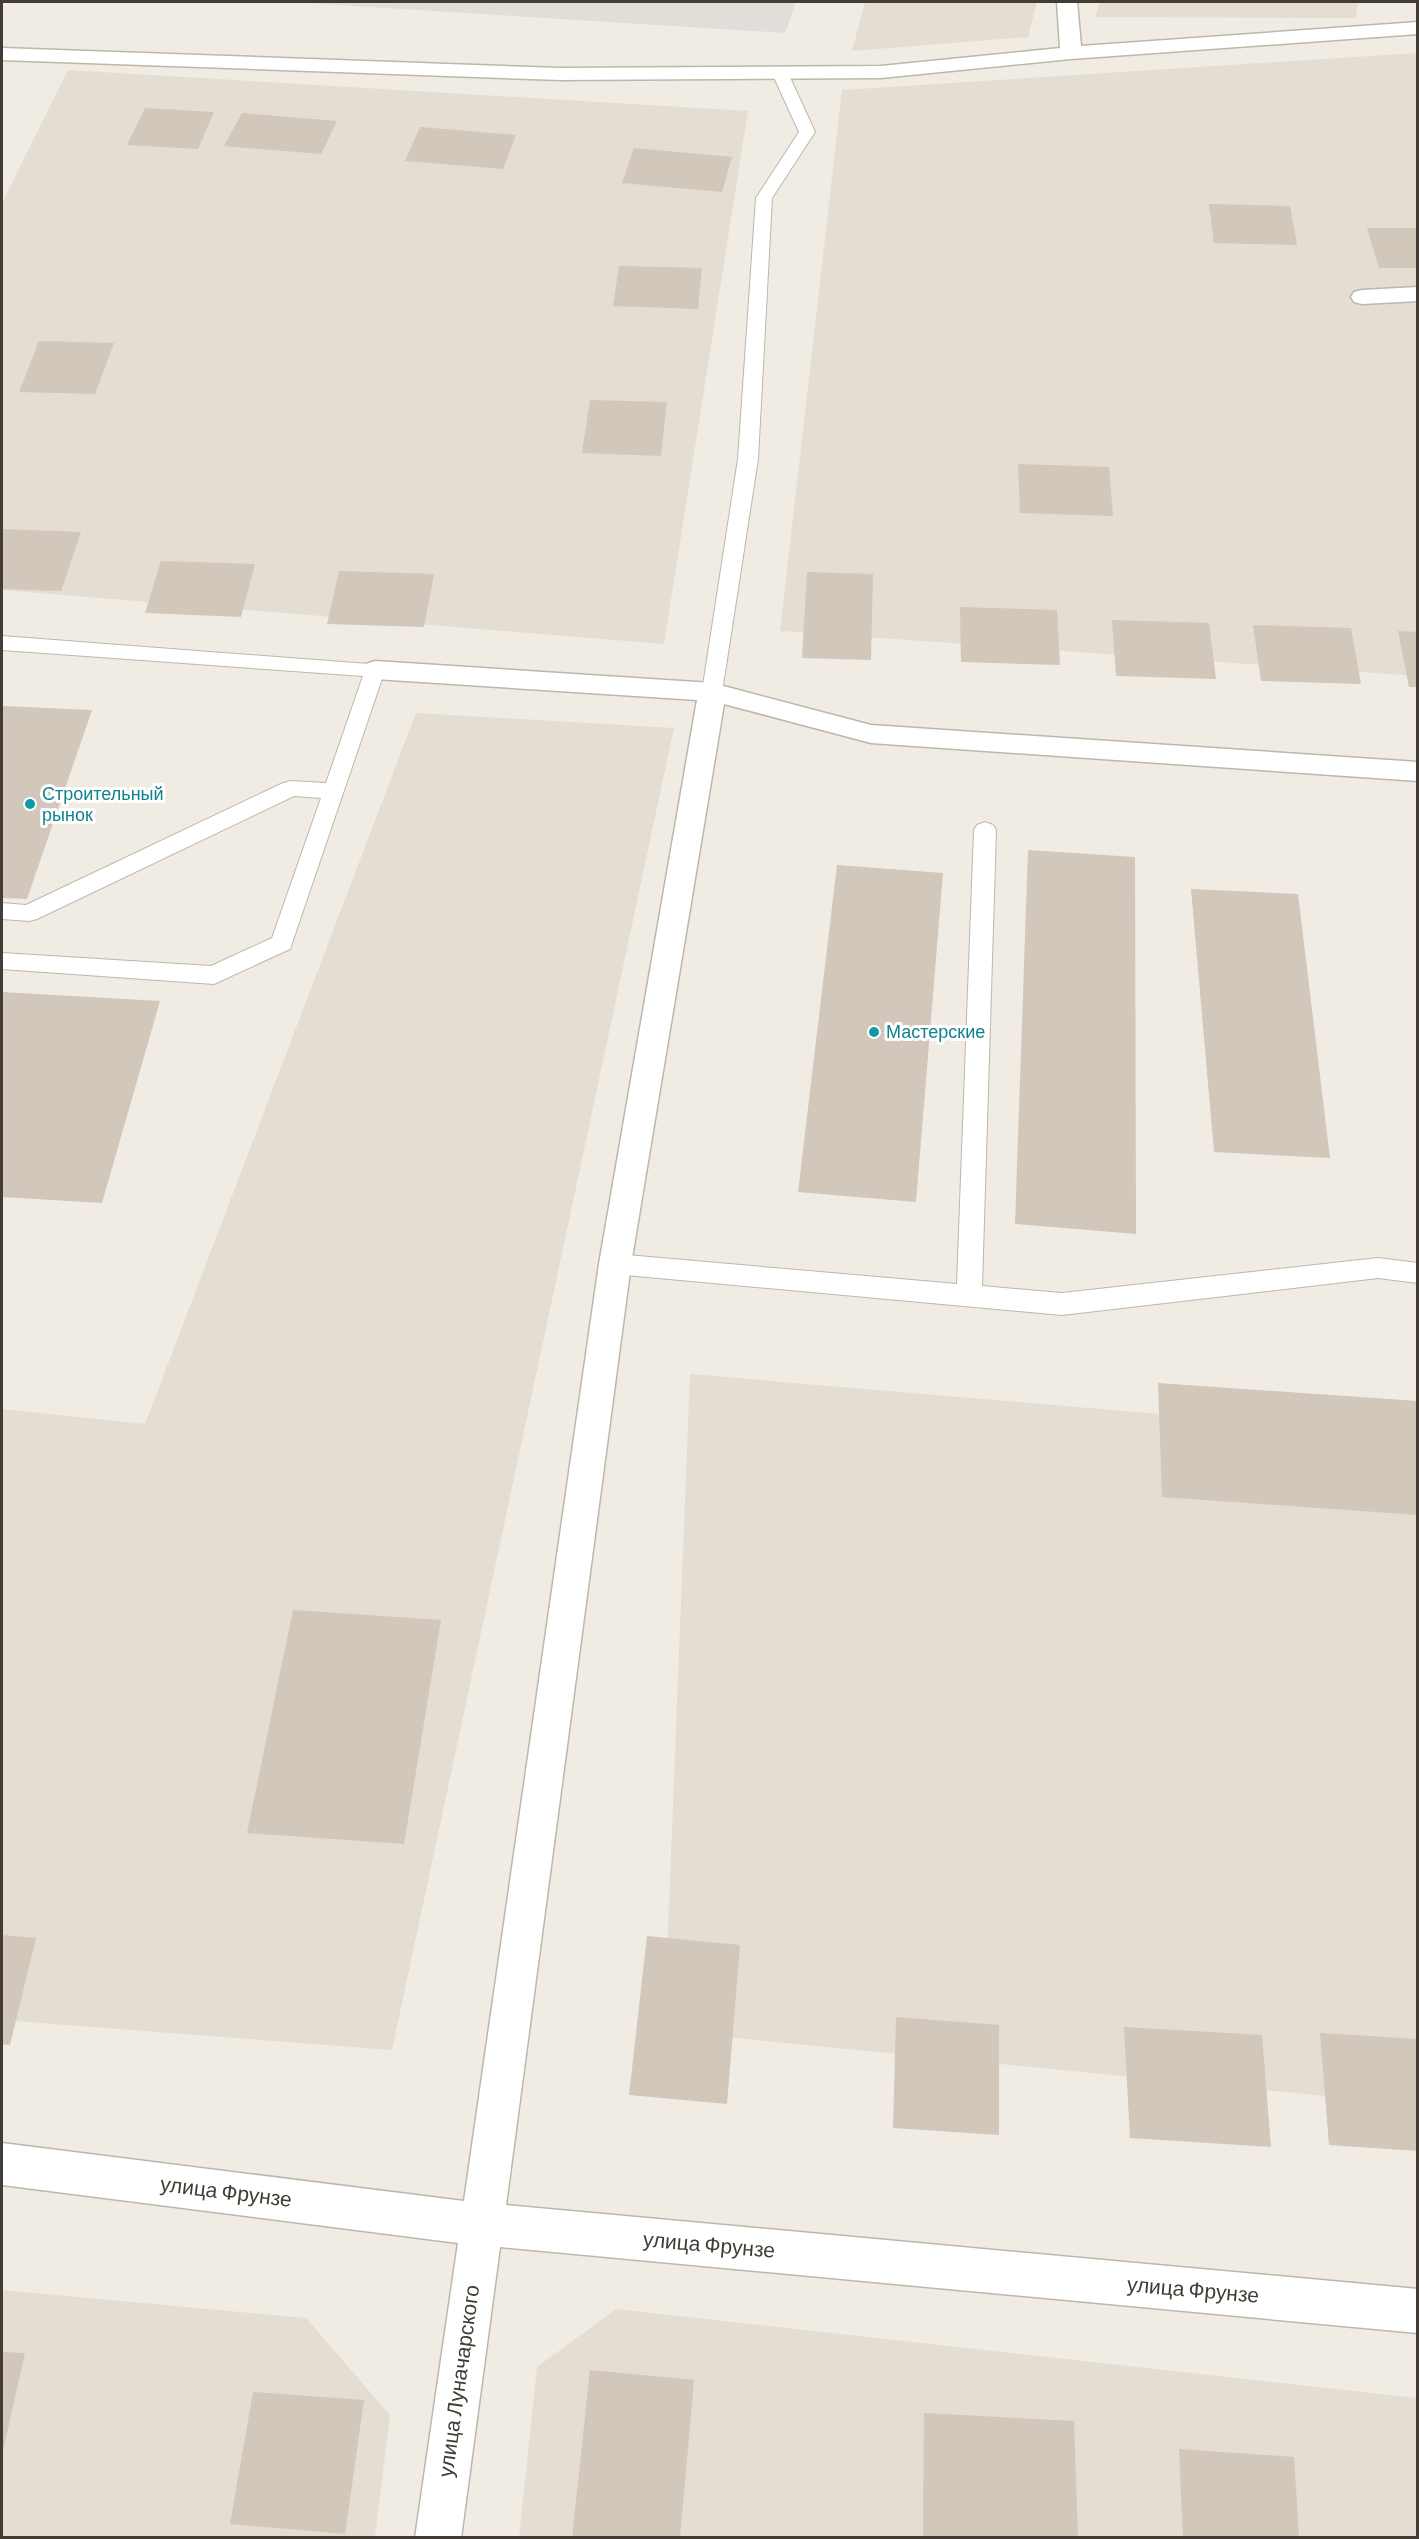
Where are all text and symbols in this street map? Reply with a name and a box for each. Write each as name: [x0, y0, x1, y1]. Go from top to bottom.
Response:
place label: Строительный рынок: [42, 782, 164, 825]
marker: Строительный рынок: [23, 797, 37, 811]
place label: Мастерские: [886, 1020, 985, 1042]
marker: Мастерские: [867, 1025, 881, 1039]
street label: улица Фрунзе: [159, 2170, 293, 2211]
street label: улица Фрунзе: [642, 2225, 776, 2262]
street label: улица Фрунзе: [1126, 2270, 1260, 2307]
street label: улица Луначарского: [432, 2283, 483, 2479]

